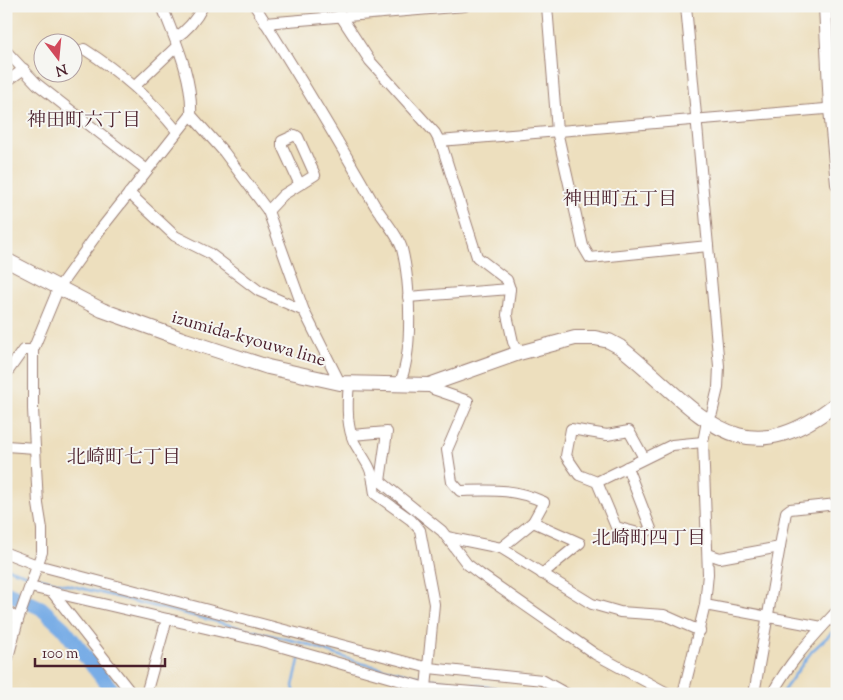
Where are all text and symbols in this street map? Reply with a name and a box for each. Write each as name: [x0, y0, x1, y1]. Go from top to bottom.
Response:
north arrow: [32, 32, 82, 82]
text: N: [53, 57, 69, 80]
district label: 神田町六丁目: [27, 108, 141, 135]
district label: 神田町五丁目: [563, 187, 677, 214]
street label: izumida-kyouwa line: [168, 305, 329, 374]
district label: 北崎町七丁目: [67, 445, 181, 472]
district label: 北崎町四丁目: [592, 526, 706, 553]
scale bar: [35, 635, 165, 667]
text: 100 m: [42, 644, 79, 665]

